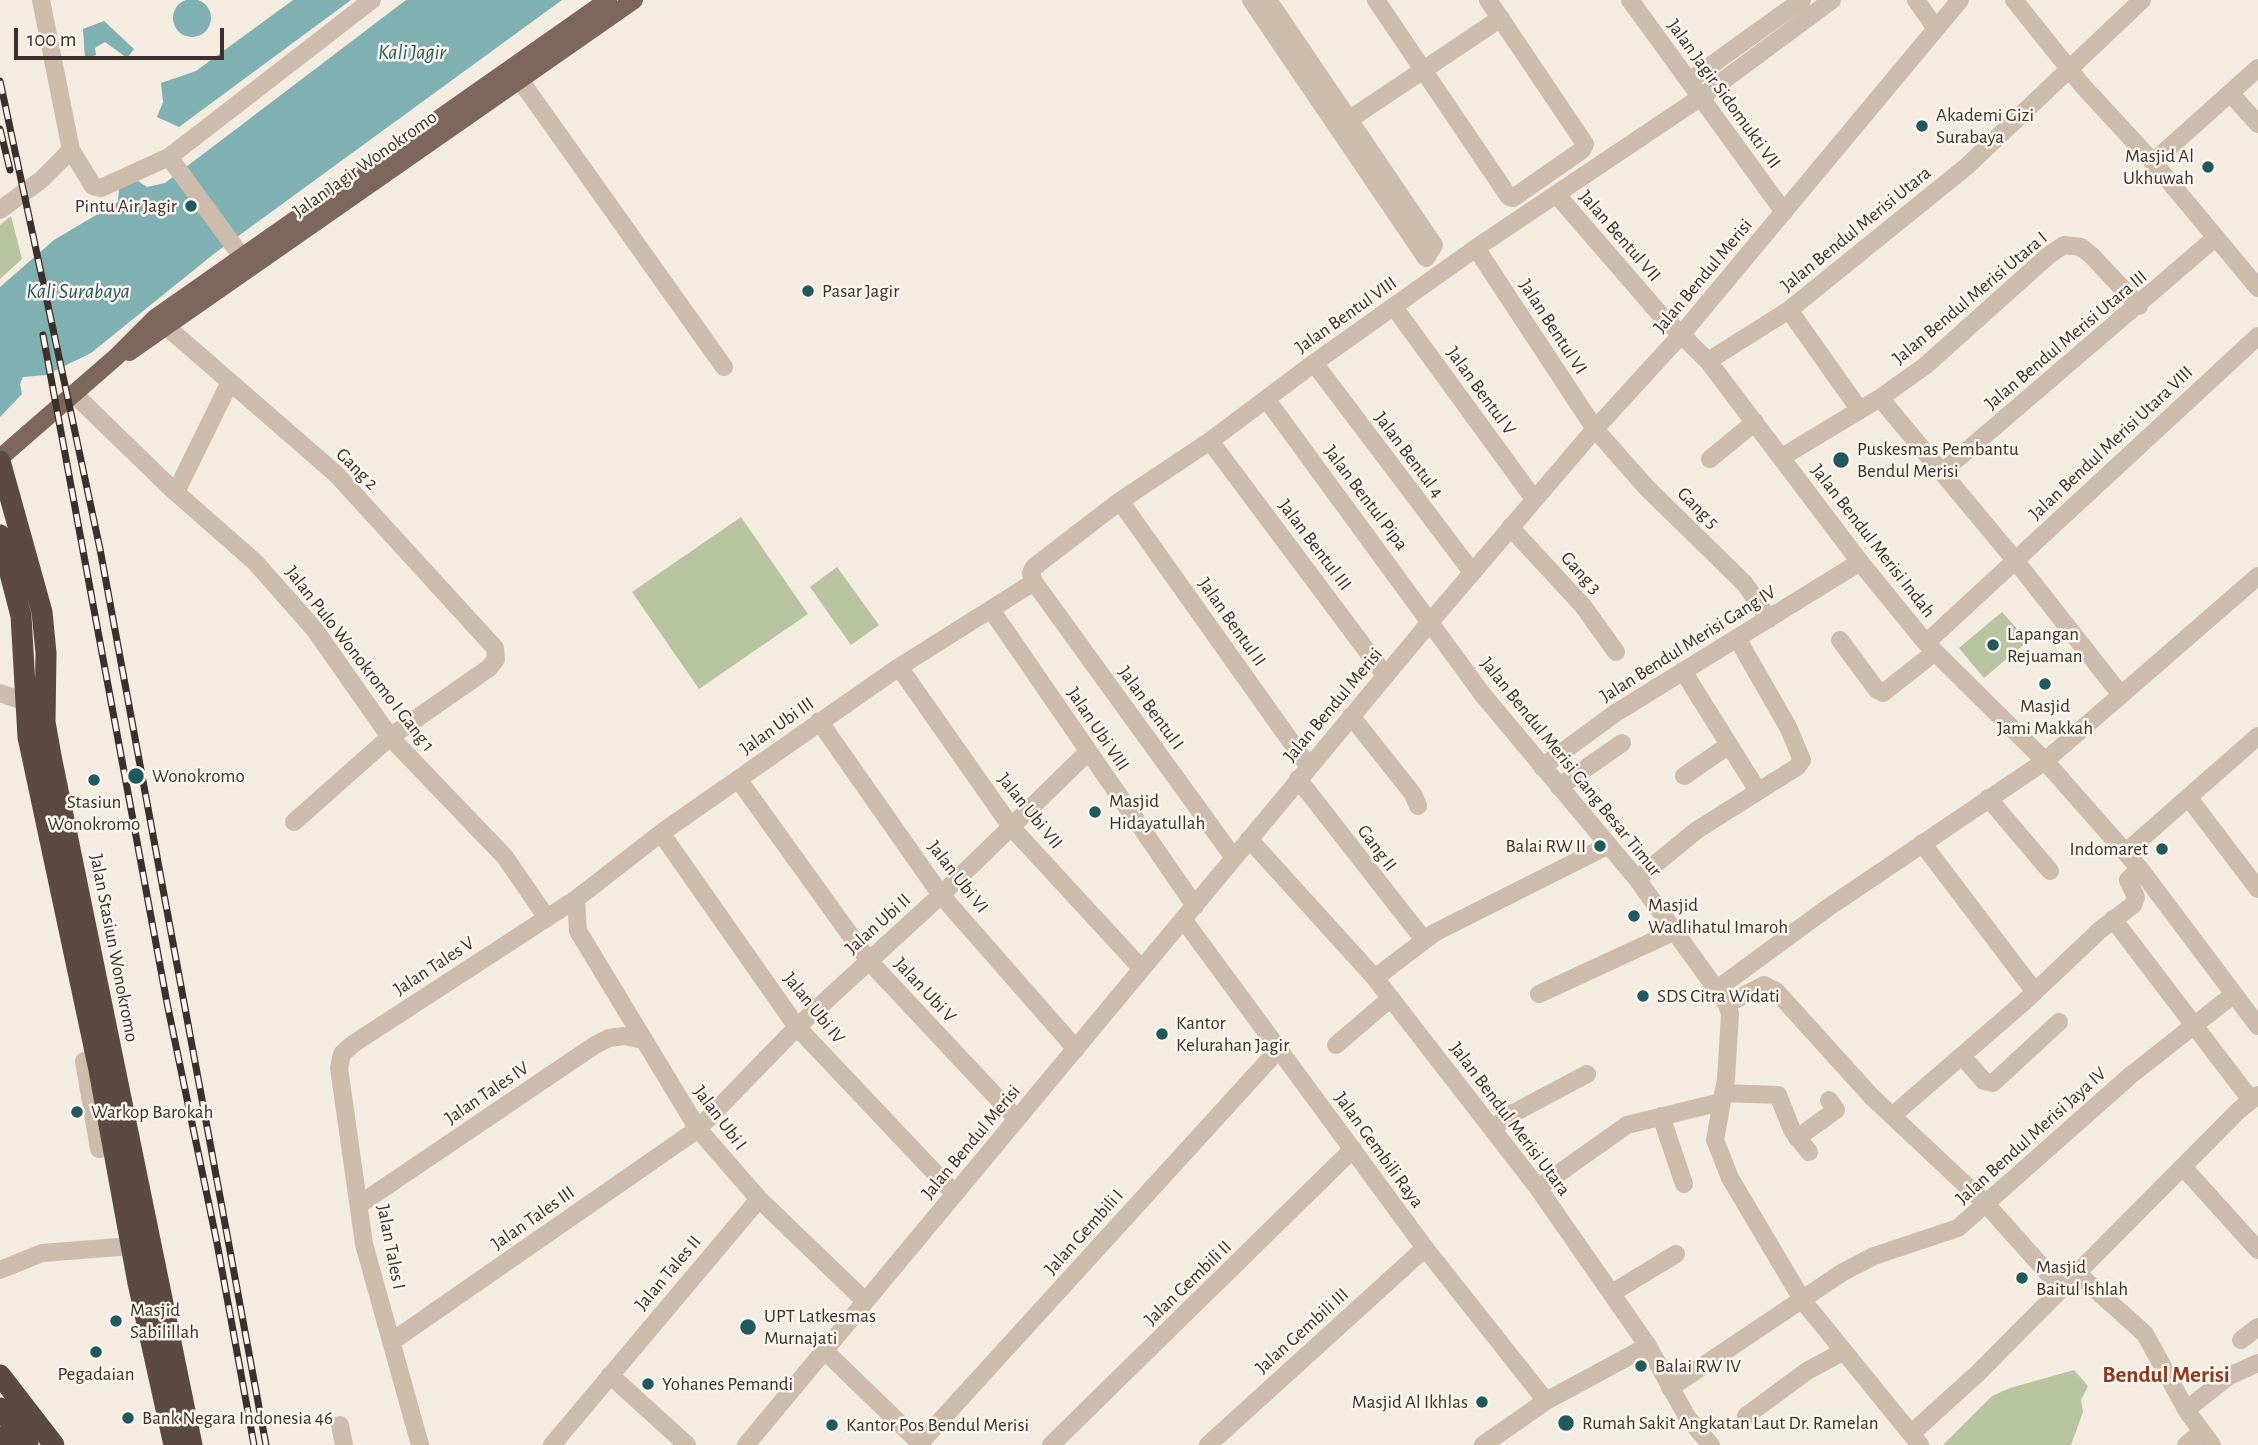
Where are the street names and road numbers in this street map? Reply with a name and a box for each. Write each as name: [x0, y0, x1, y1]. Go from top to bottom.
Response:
street label: Jalan Jagir Sidomukti VII: [1662, 15, 1786, 173]
street label: Jalan Jagir Wonokromo: [289, 106, 441, 222]
street label: Jalan Bendul Merisi Utara: [1776, 161, 1936, 297]
street label: Jalan Bentul VII: [1574, 186, 1666, 286]
street label: Jalan Bendul Merisi: [1649, 214, 1757, 338]
street label: Jalan Bendul Merisi Utara I: [1888, 227, 2052, 369]
street label: Jalan Bendul Merisi Utara III: [1980, 265, 2152, 415]
street label: Jalan Bentul VIII: [1291, 272, 1401, 358]
street label: Jalan Bentul VI: [1514, 275, 1592, 379]
street label: Jalan Bentul V: [1441, 342, 1521, 440]
street label: Jalan Bendul Merisi Utara VIII: [2024, 361, 2198, 525]
street label: Jalan Bentul 4: [1369, 407, 1449, 503]
street label: Jalan Bentul Pipa: [1319, 441, 1413, 555]
street label: Gang 2: [331, 443, 383, 495]
street label: Jalan Bendul Merisi Indah: [1806, 460, 1940, 622]
street label: Gang 5: [1672, 482, 1724, 534]
street label: Jalan Bentul III: [1273, 495, 1357, 595]
street label: Gang 3: [1556, 547, 1606, 599]
street label: Jalan Pulo Wonokromo I Gang 1: [280, 561, 440, 757]
street label: Jalan Bentul II: [1193, 573, 1271, 671]
street label: Jalan Bendul Merisi Gang IV: [1596, 581, 1780, 707]
street label: Jalan Bendul Merisi: [1279, 643, 1387, 767]
street label: Jalan Bendul Merisi Gang Besar Timur: [1475, 653, 1667, 881]
street label: Jalan Bentul I: [1113, 662, 1189, 754]
street label: Jalan Ubi VIII: [1062, 683, 1134, 775]
street label: Jalan Ubi III: [736, 692, 818, 760]
street label: Jalan Ubi VII: [993, 769, 1067, 853]
street label: Gang II: [1352, 820, 1402, 876]
street label: Jalan Ubi VI: [923, 836, 993, 918]
street label: Jalan Stasiun Wonokromo: [85, 852, 143, 1044]
street label: Jalan Ubi II: [841, 889, 915, 959]
street label: Jalan Tales V: [389, 931, 479, 1001]
street label: Jalan Ubi V: [889, 953, 961, 1027]
street label: Jalan Ubi IV: [778, 968, 850, 1048]
street label: Jalan Bendul Merisi Utara: [1445, 1038, 1575, 1200]
street label: Jalan Tales IV: [441, 1057, 533, 1129]
street label: Jalan Bendul Merisi Jaya IV: [1951, 1062, 2111, 1210]
street label: Jalan Bendul Merisi: [917, 1080, 1025, 1204]
street label: Jalan Ubi I: [688, 1081, 752, 1155]
street label: Jalan Gembili Raya: [1329, 1088, 1429, 1212]
street label: Jalan Tales III: [487, 1181, 579, 1255]
street label: Jalan Gembili I: [1040, 1184, 1128, 1280]
street label: Jalan Tales I: [372, 1203, 410, 1291]
street label: Jalan Tales II: [630, 1231, 706, 1315]
street label: Jalan Gembili II: [1140, 1236, 1236, 1330]
street label: Jalan Gembili III: [1251, 1283, 1353, 1379]

